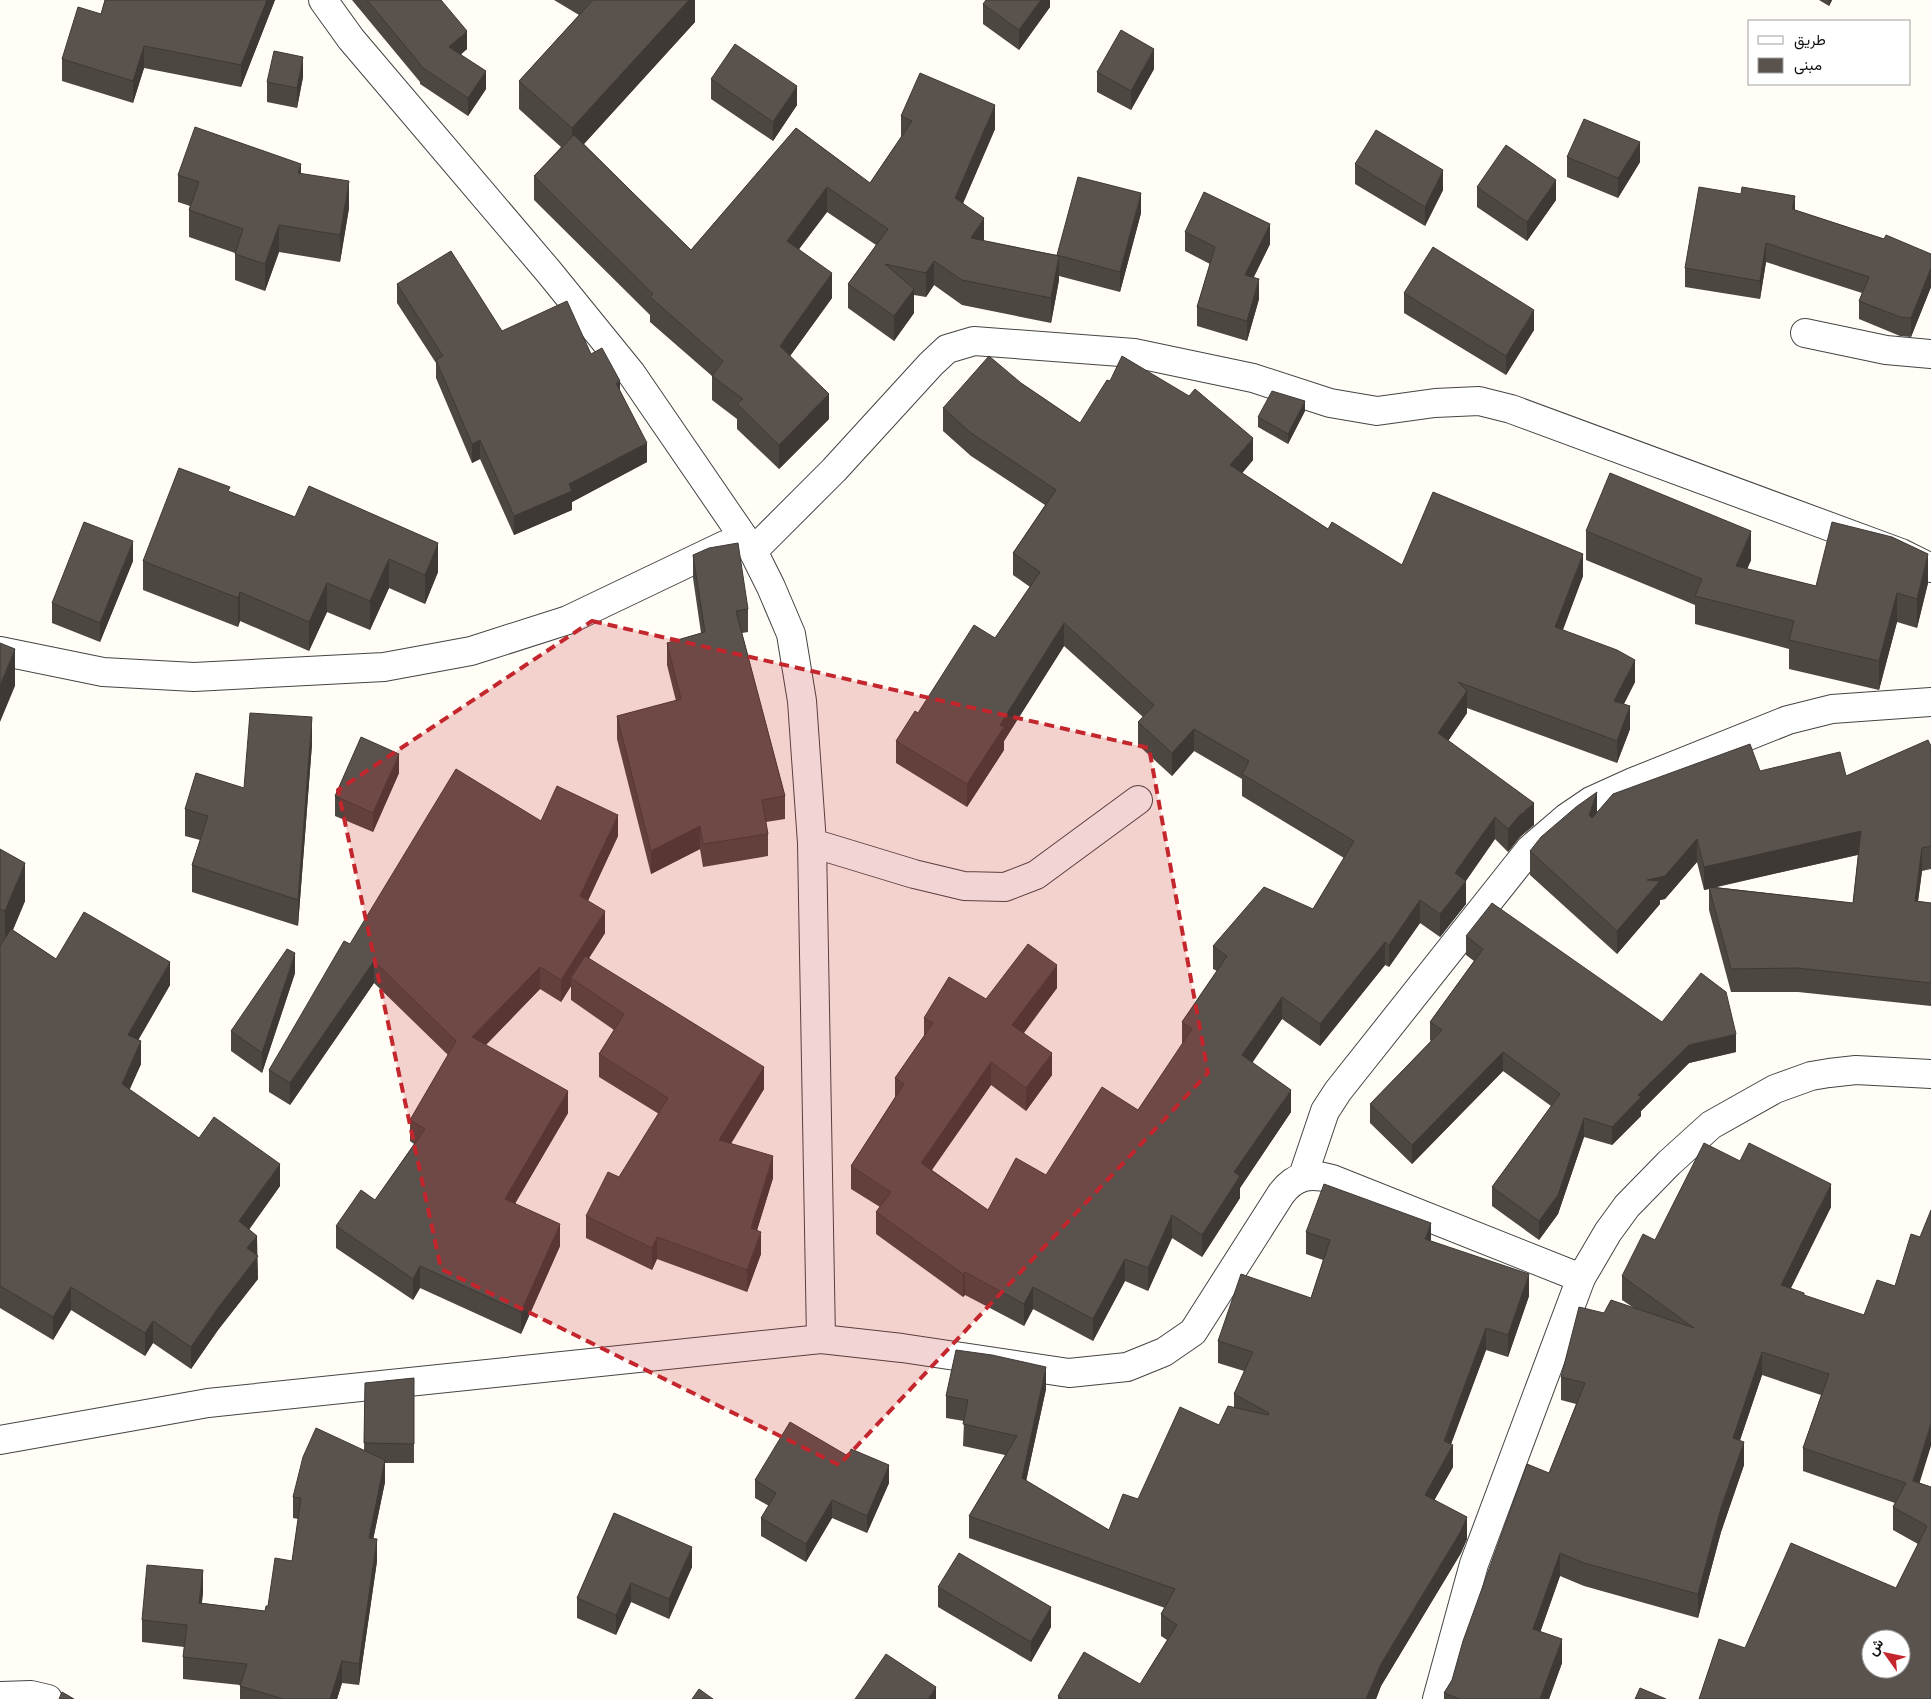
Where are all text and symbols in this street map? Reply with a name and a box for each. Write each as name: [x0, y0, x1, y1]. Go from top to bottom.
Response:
legend: [1748, 20, 1911, 85]
text: طريق: [1794, 30, 1826, 50]
text: مبنى: [1794, 55, 1822, 75]
north arrow: [1861, 1629, 1911, 1679]
text: ش: [1863, 1635, 1887, 1659]

